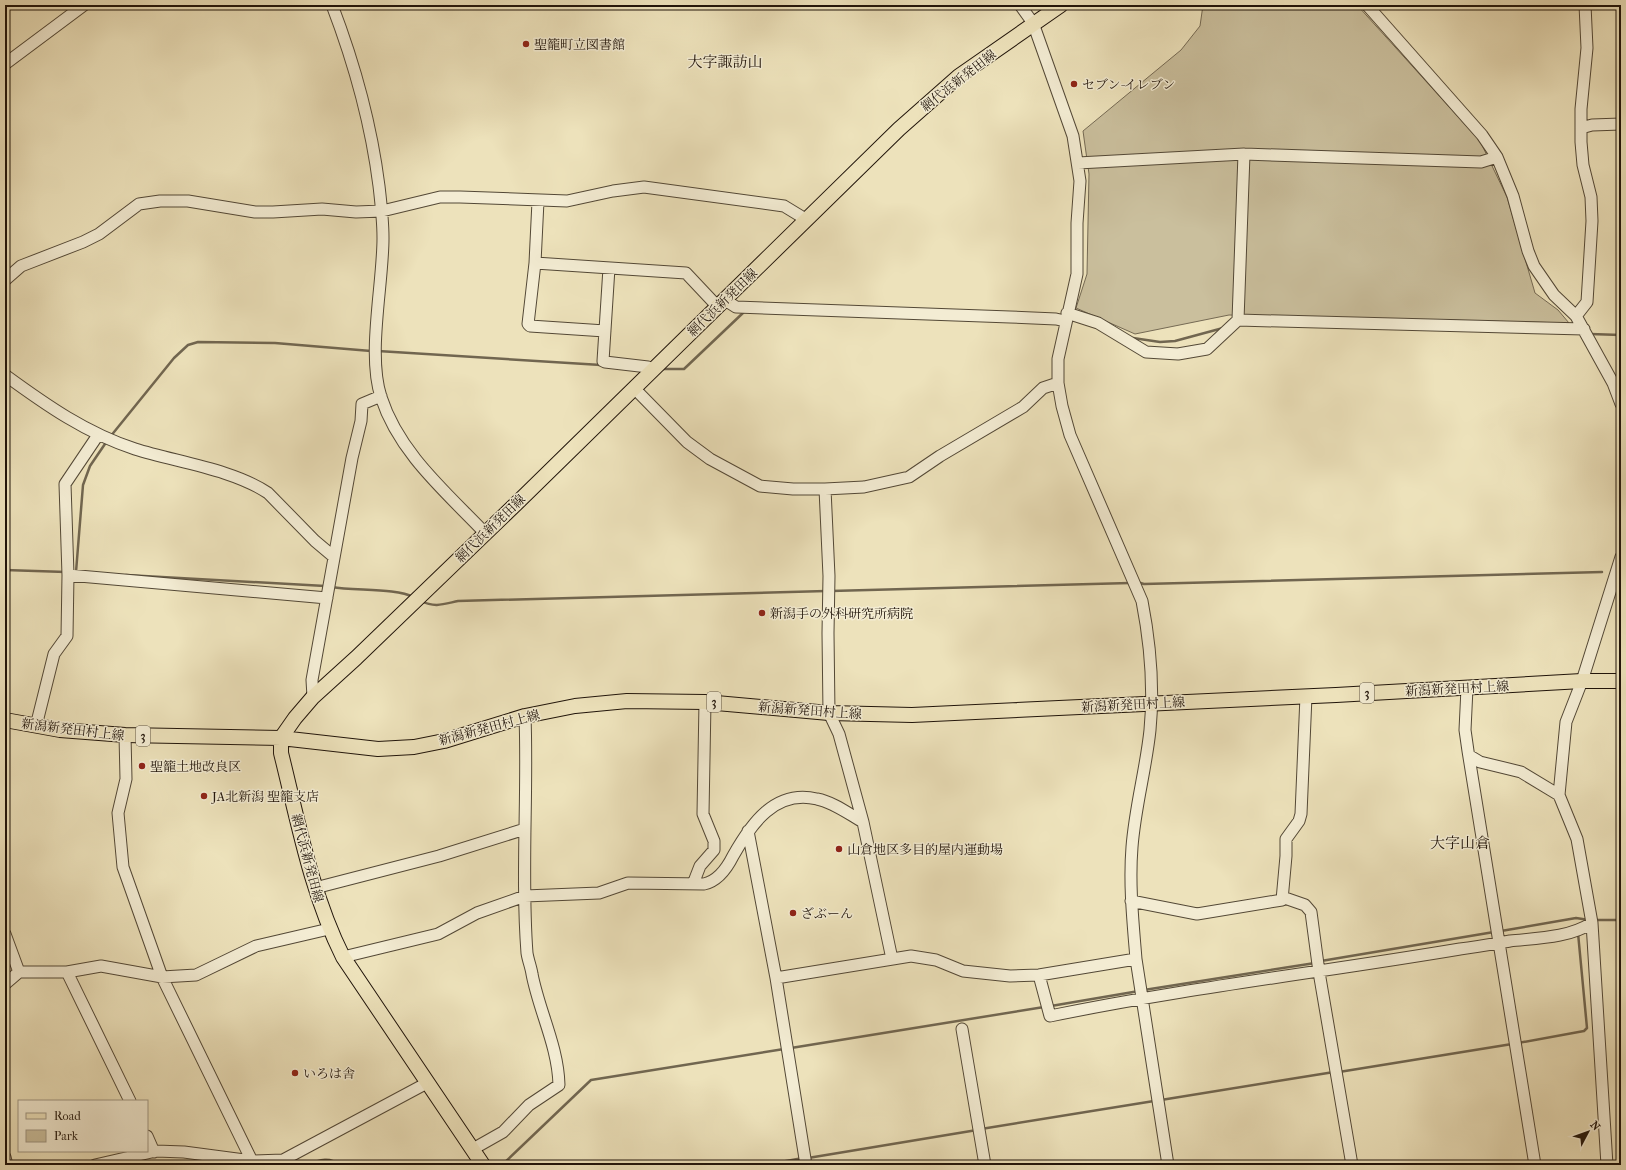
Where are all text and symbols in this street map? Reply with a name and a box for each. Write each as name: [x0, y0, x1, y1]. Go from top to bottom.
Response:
place label: 聖籠町立図書館: [534, 37, 625, 52]
marker: 聖籠町立図書館: [521, 39, 531, 49]
street label: 網代浜新発田線: [918, 46, 999, 114]
district label: 大字諏訪山: [687, 53, 763, 71]
place label: セブン-イレブン: [1082, 77, 1175, 92]
marker: セブン-イレブン: [1069, 79, 1079, 89]
street label: 網代浜新発田線: [684, 265, 760, 339]
street label: 網代浜新発田線: [452, 491, 528, 565]
place label: 新潟手の外科研究所病院: [770, 606, 913, 621]
marker: 新潟手の外科研究所病院: [757, 608, 767, 618]
street label: 新潟新発田村上線: [1405, 678, 1509, 699]
road number: 3: [1360, 683, 1374, 703]
road number: 3: [707, 692, 721, 712]
street label: 新潟新発田村上線: [1081, 694, 1185, 715]
street label: 新潟新発田村上線: [758, 699, 862, 722]
street label: 新潟新発田村上線: [437, 707, 541, 748]
street label: 新潟新発田村上線: [20, 716, 125, 743]
road number: 3: [136, 726, 150, 746]
place label: 聖籠土地改良区: [150, 759, 241, 774]
marker: 聖籠土地改良区: [137, 761, 147, 771]
place label: JA北新潟 聖籠支店: [211, 789, 319, 804]
marker: JA北新潟 聖籠支店: [199, 791, 209, 801]
street label: 網代浜新発田線: [288, 812, 327, 904]
district label: 大字山倉: [1430, 834, 1490, 852]
place label: 山倉地区多目的屋内運動場: [847, 842, 1003, 857]
marker: 山倉地区多目的屋内運動場: [834, 844, 844, 854]
place label: ざぶーん: [801, 906, 853, 921]
marker: ざぶーん: [788, 908, 798, 918]
place label: いろは舎: [303, 1066, 355, 1081]
marker: いろは舎: [290, 1068, 300, 1078]
legend: [18, 1100, 148, 1152]
text: Road: [54, 1109, 81, 1123]
north arrow: [1568, 1112, 1608, 1152]
text: N: [1588, 1118, 1603, 1134]
text: Park: [54, 1129, 79, 1143]

